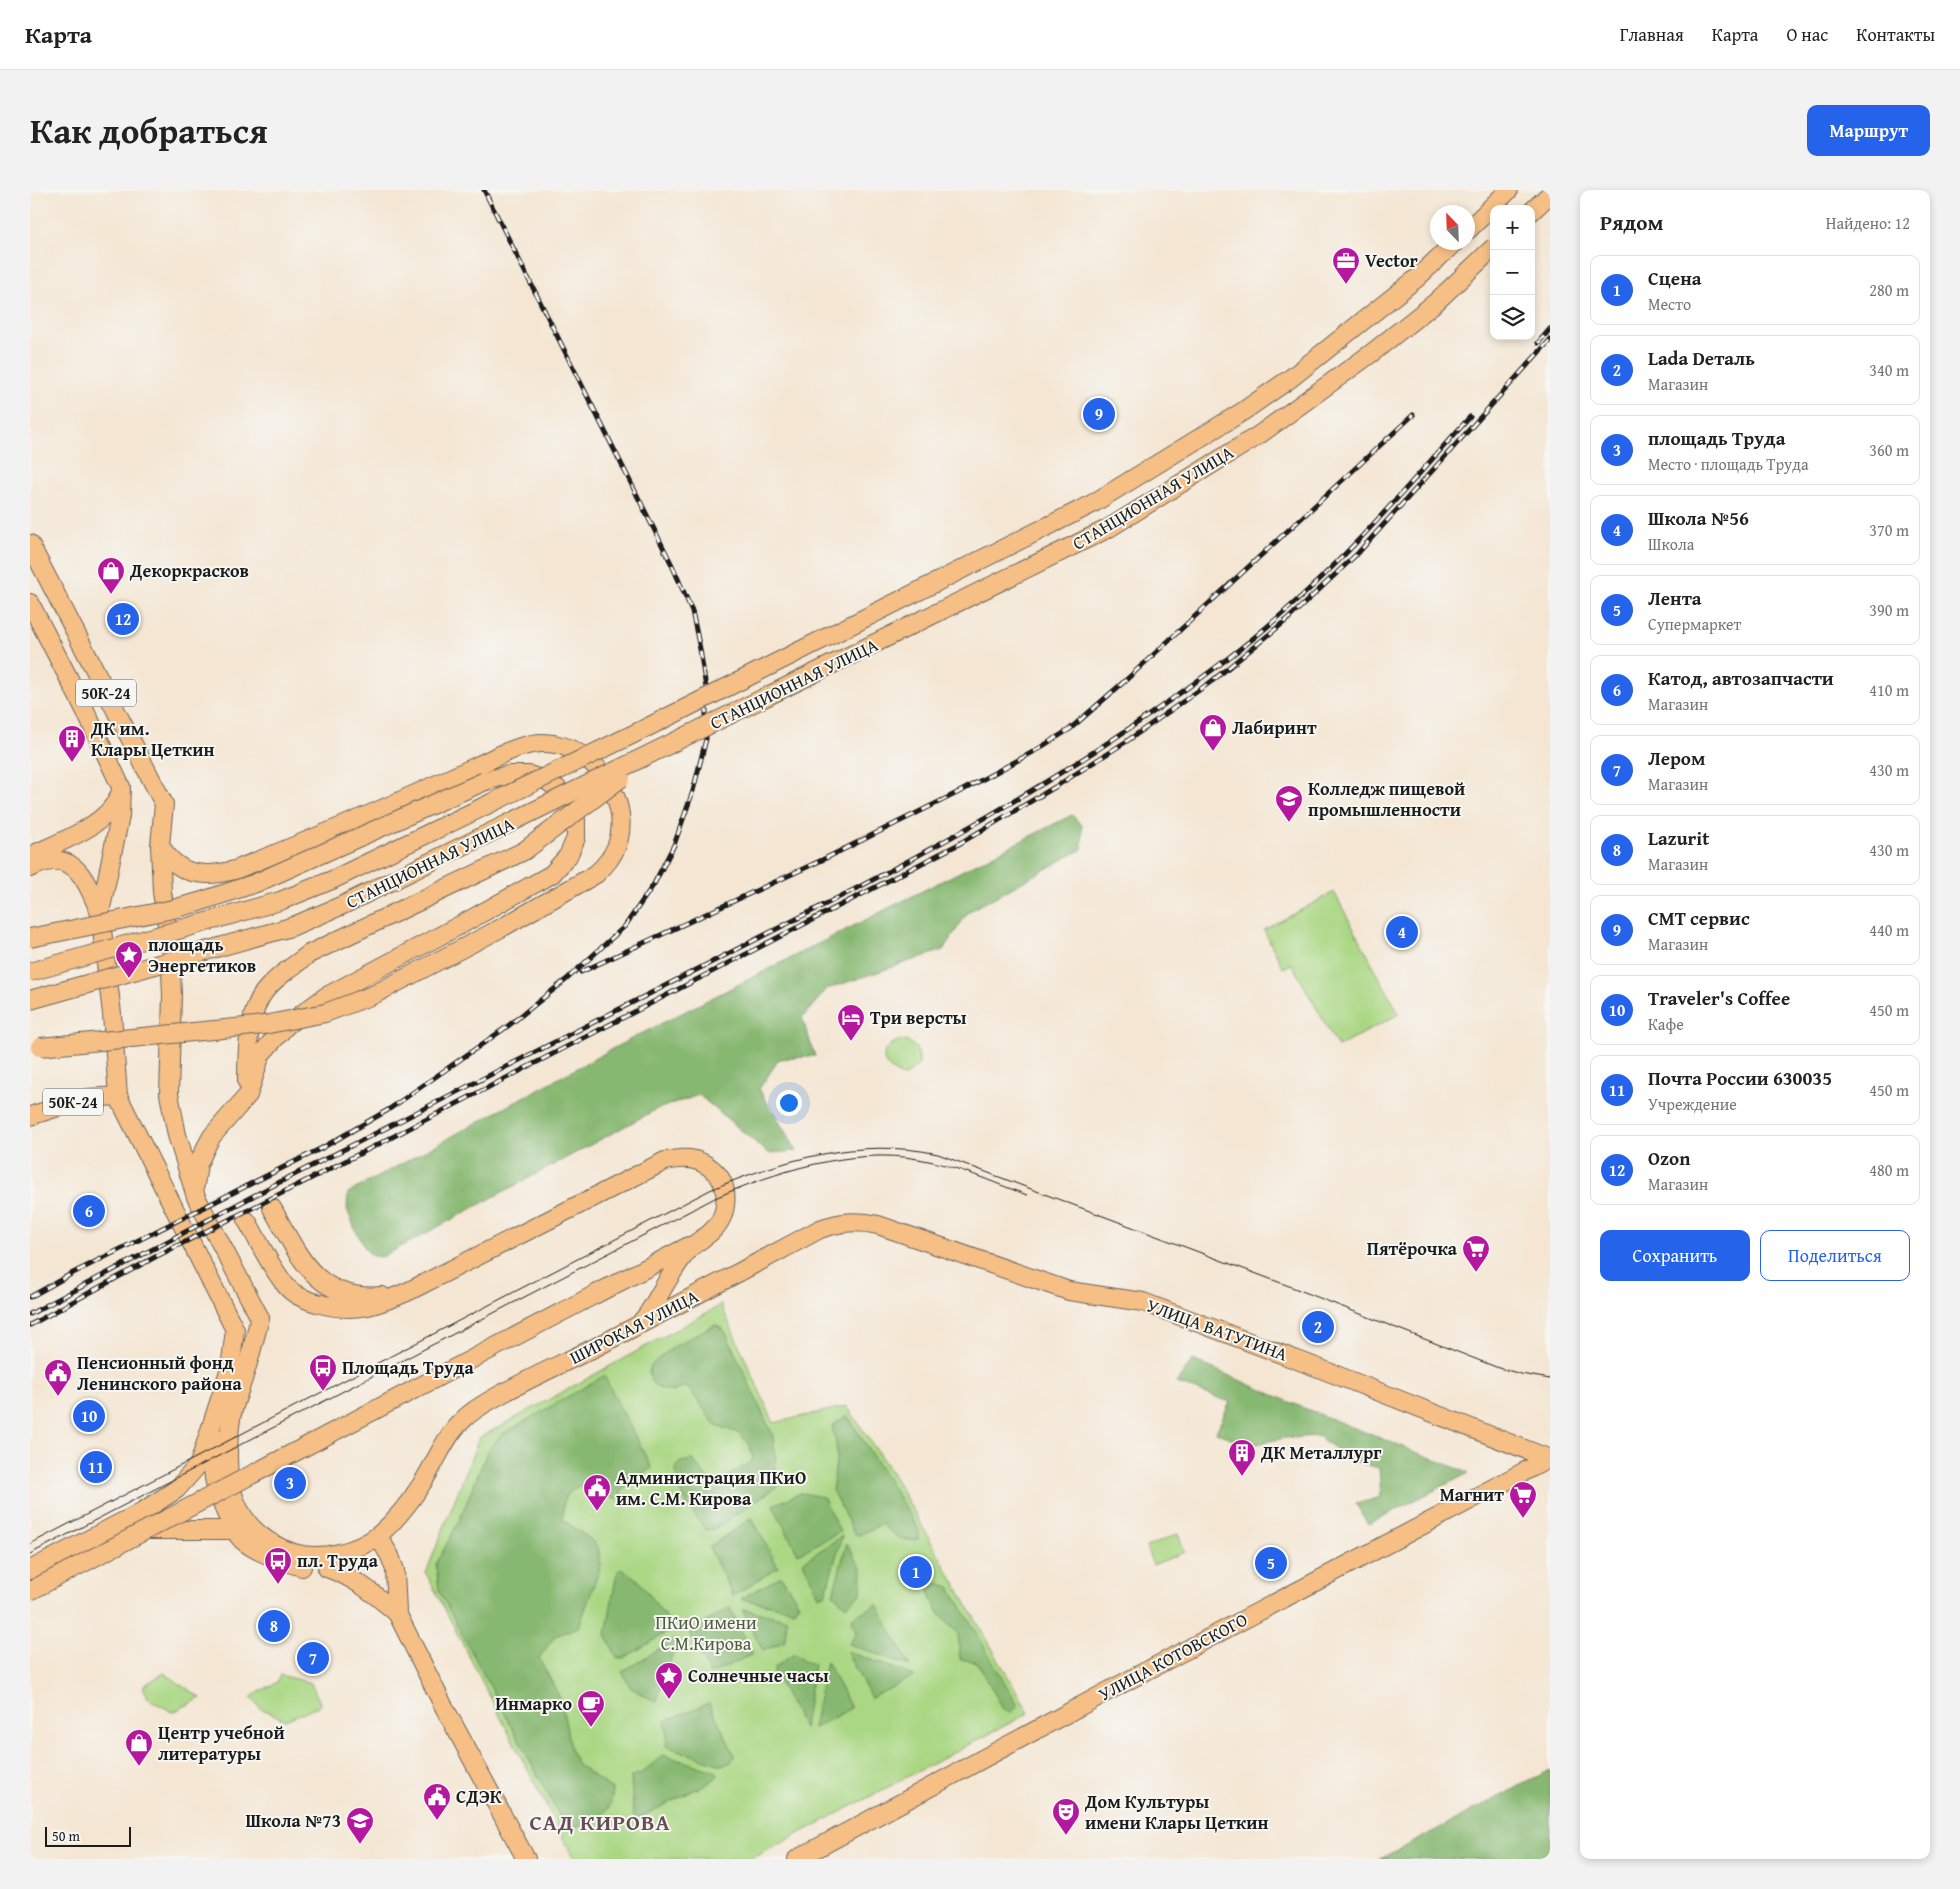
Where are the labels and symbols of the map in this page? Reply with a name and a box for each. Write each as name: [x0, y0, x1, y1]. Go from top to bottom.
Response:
north arrow: [1430, 205, 1475, 250]
office icon: Vector: [1331, 246, 1361, 285]
place label: Vector: [1365, 247, 1419, 274]
pin: 9: [1083, 395, 1115, 433]
street label: СТАНЦИОННАЯ УЛИЦА: [1067, 439, 1239, 556]
shop icon: Декоркрасков: [96, 556, 126, 595]
place label: Декоркрасков: [129, 557, 249, 584]
pin: 12: [107, 600, 139, 638]
street label: СТАНЦИОННАЯ УЛИЦА: [705, 631, 882, 736]
road number: 50К-24: [76, 679, 136, 706]
shop icon: Лабиринт: [1198, 713, 1228, 752]
place label: Лабиринт: [1232, 714, 1317, 741]
place label: ДК им. Клары Цеткин: [90, 715, 214, 763]
building icon: ДК им. Клары Цеткин: [57, 724, 87, 763]
place label: Колледж пищевой промышленности: [1308, 775, 1465, 823]
school or university icon: Колледж пищевой промышленности: [1274, 784, 1304, 823]
street label: СТАНЦИОННАЯ УЛИЦА: [341, 810, 518, 915]
pin: 4: [1386, 913, 1418, 951]
place label: площадь Энергетиков: [148, 931, 256, 979]
place icon: площадь Энергетиков: [114, 940, 144, 979]
hotel icon: Три версты: [836, 1003, 866, 1042]
place label: Три версты: [870, 1004, 967, 1031]
road number: 50К-24: [43, 1089, 103, 1116]
your location: [776, 1090, 802, 1116]
pin: 6: [73, 1192, 105, 1230]
supermarket icon: Пятёрочка: [1461, 1234, 1491, 1273]
place label: Пятёрочка: [1367, 1235, 1458, 1262]
street label: ШИРОКАЯ УЛИЦА: [565, 1282, 703, 1371]
street label: УЛИЦА ВАТУТИНА: [1143, 1291, 1292, 1368]
pin: 2: [1302, 1308, 1334, 1346]
place label: Пенсионный фонд Ленинского района: [77, 1349, 242, 1397]
bus stop icon: Площадь Труда: [308, 1353, 338, 1392]
place label: Площадь Труда: [342, 1354, 474, 1381]
public building icon: Пенсионный фонд Ленинского района: [43, 1358, 73, 1397]
pin: 10: [73, 1397, 105, 1435]
building icon: ДК Металлург: [1227, 1438, 1257, 1477]
place label: ДК Металлург: [1260, 1439, 1381, 1466]
pin: 11: [80, 1448, 112, 1486]
pin: 3: [274, 1464, 306, 1502]
place label: Администрация ПКиО им. С.М. Кирова: [616, 1464, 806, 1512]
public building icon: Администрация ПКиО им. С.М. Кирова: [582, 1473, 612, 1512]
supermarket icon: Магнит: [1508, 1480, 1538, 1519]
place label: Магнит: [1440, 1481, 1504, 1508]
pin: 5: [1255, 1544, 1287, 1582]
bus stop icon: пл. Труда: [263, 1546, 293, 1585]
place label: пл. Труда: [297, 1547, 379, 1574]
pin: 1: [900, 1553, 932, 1591]
street label: УЛИЦА КОТОВСКОГО: [1093, 1606, 1252, 1707]
pin: 8: [258, 1607, 290, 1645]
park label: ПКиО имени С.М.Кирова: [655, 1609, 757, 1657]
pin: 7: [297, 1639, 329, 1677]
place icon: Солнечные часы: [654, 1661, 684, 1700]
place label: Солнечные часы: [688, 1662, 829, 1689]
cafe icon: Инмарко: [576, 1689, 606, 1728]
place label: Инмарко: [495, 1690, 572, 1717]
place label: Центр учебной литературы: [158, 1719, 285, 1767]
shop icon: Центр учебной литературы: [124, 1728, 154, 1767]
public building icon: СДЭК: [422, 1782, 452, 1821]
place label: СДЭК: [456, 1783, 502, 1810]
place label: Дом Культуры имени Клары Цеткин: [1084, 1788, 1268, 1836]
theatre icon: Дом Культуры имени Клары Цеткин: [1051, 1797, 1081, 1836]
school or university icon: Школа №73: [345, 1806, 375, 1845]
district label: САД КИРОВА: [529, 1806, 671, 1838]
place label: Школа №73: [245, 1807, 341, 1834]
scale bar: [45, 1824, 131, 1847]

